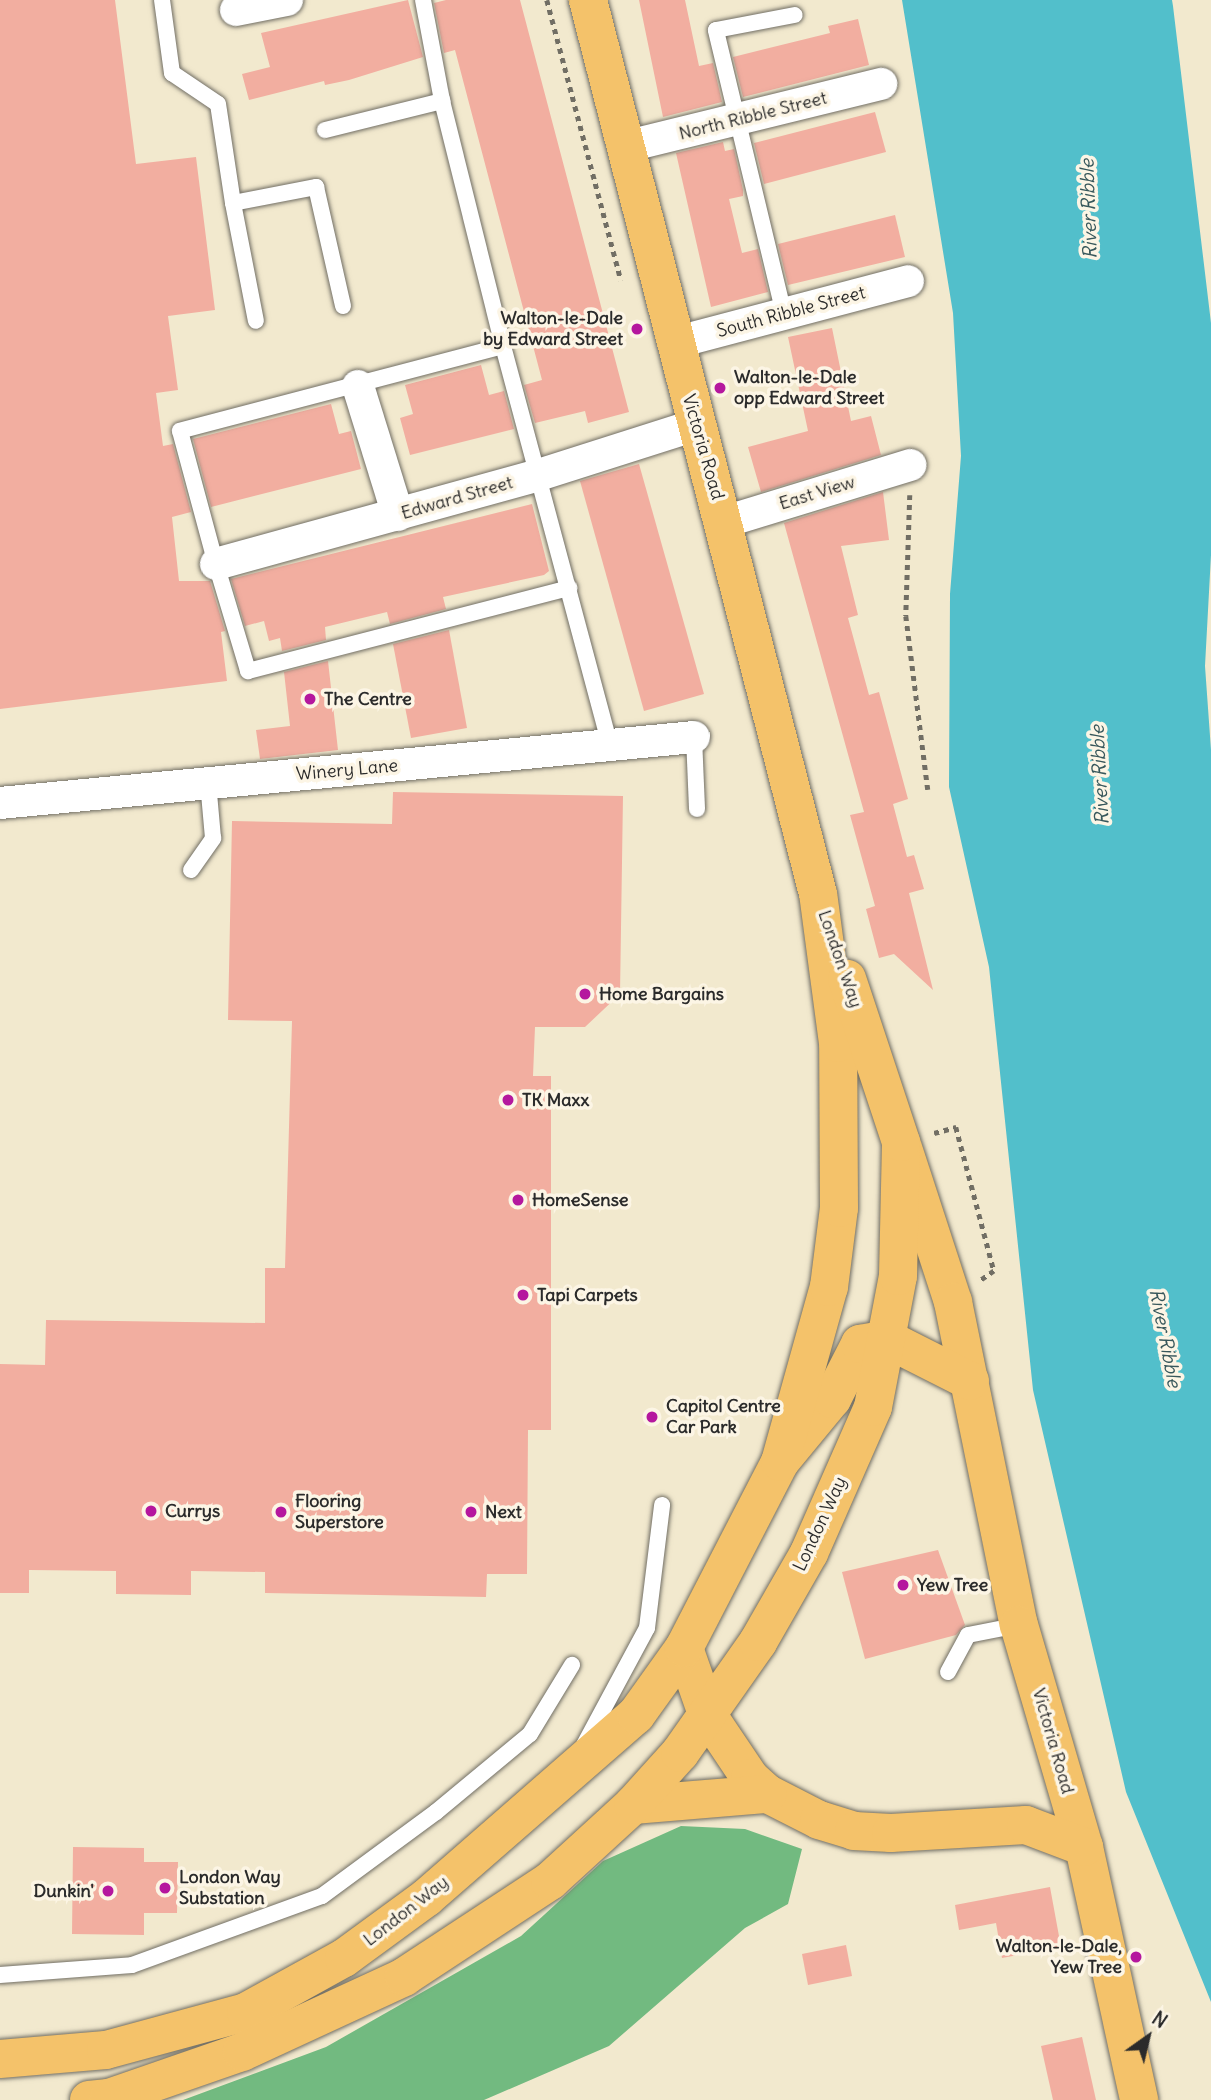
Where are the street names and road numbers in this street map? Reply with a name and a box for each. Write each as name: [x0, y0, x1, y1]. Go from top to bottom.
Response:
street label: North Ribble Street: [677, 87, 829, 145]
street label: South Ribble Street: [714, 282, 868, 342]
street label: Victoria Road: [678, 392, 728, 502]
street label: East View: [776, 471, 858, 515]
street label: Edward Street: [399, 472, 515, 524]
street label: Winery Lane: [295, 755, 399, 785]
street label: London Way: [813, 907, 867, 1011]
street label: London Way: [789, 1473, 851, 1575]
street label: Victoria Road: [1028, 1686, 1078, 1796]
street label: London Way: [359, 1871, 453, 1951]

